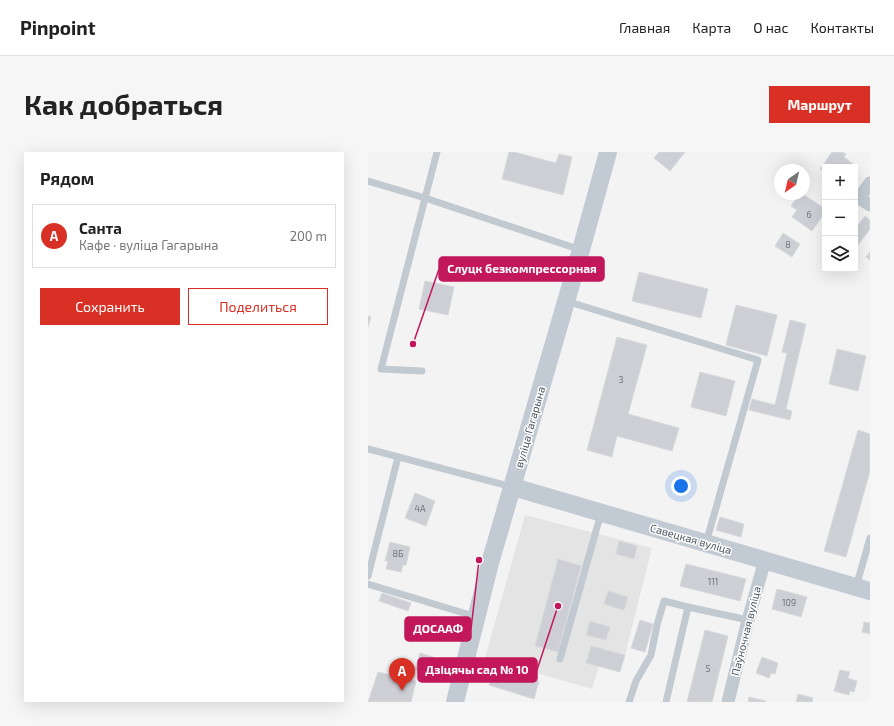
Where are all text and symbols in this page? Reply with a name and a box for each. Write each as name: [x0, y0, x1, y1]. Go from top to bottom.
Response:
text: Pinpoint: [20, 16, 95, 39]
text: Главная: [619, 19, 670, 36]
text: Карта: [692, 19, 731, 36]
text: О нас: [753, 19, 789, 36]
text: Контакты: [811, 19, 874, 36]
button: Маршрут: [769, 86, 870, 123]
text: Как добраться: [24, 87, 223, 121]
north arrow: [774, 164, 810, 200]
map controls: [822, 164, 858, 272]
button: +: [822, 164, 858, 200]
text: Рядом: [40, 168, 94, 188]
button: −: [822, 200, 858, 236]
house number: 6: [806, 209, 812, 220]
text: Санта: [79, 219, 122, 237]
text: A: [50, 228, 58, 244]
text: 200 m: [290, 228, 327, 244]
button: layers: [822, 236, 858, 272]
text: Кафе · вуліца Гагарына: [79, 237, 218, 253]
house number: 8: [785, 239, 791, 250]
callout: Слуцк безкомпрессорная: [439, 257, 604, 281]
text: Слуцк безкомпрессорная: [447, 261, 597, 275]
button: Сохранить: [40, 288, 180, 325]
button: Поделиться: [188, 288, 328, 325]
house number: 3: [618, 374, 624, 385]
street label: вуліца Гагарына: [512, 385, 548, 469]
your location: [671, 476, 691, 496]
house number: 4А: [414, 503, 426, 514]
street label: Савецкая вуліца: [649, 521, 733, 557]
house number: 8Б: [393, 548, 403, 559]
house number: 111: [708, 576, 718, 587]
street label: Паўночная вуліца: [728, 585, 764, 677]
house number: 109: [782, 597, 796, 608]
callout: ДОСААФ: [405, 617, 471, 641]
text: ДОСААФ: [413, 621, 463, 635]
pin: A: [389, 658, 415, 691]
callout: Дзіцячы сад № 10: [418, 658, 537, 682]
text: Дзіцячы сад № 10: [425, 662, 529, 676]
house number: 5: [706, 663, 711, 674]

